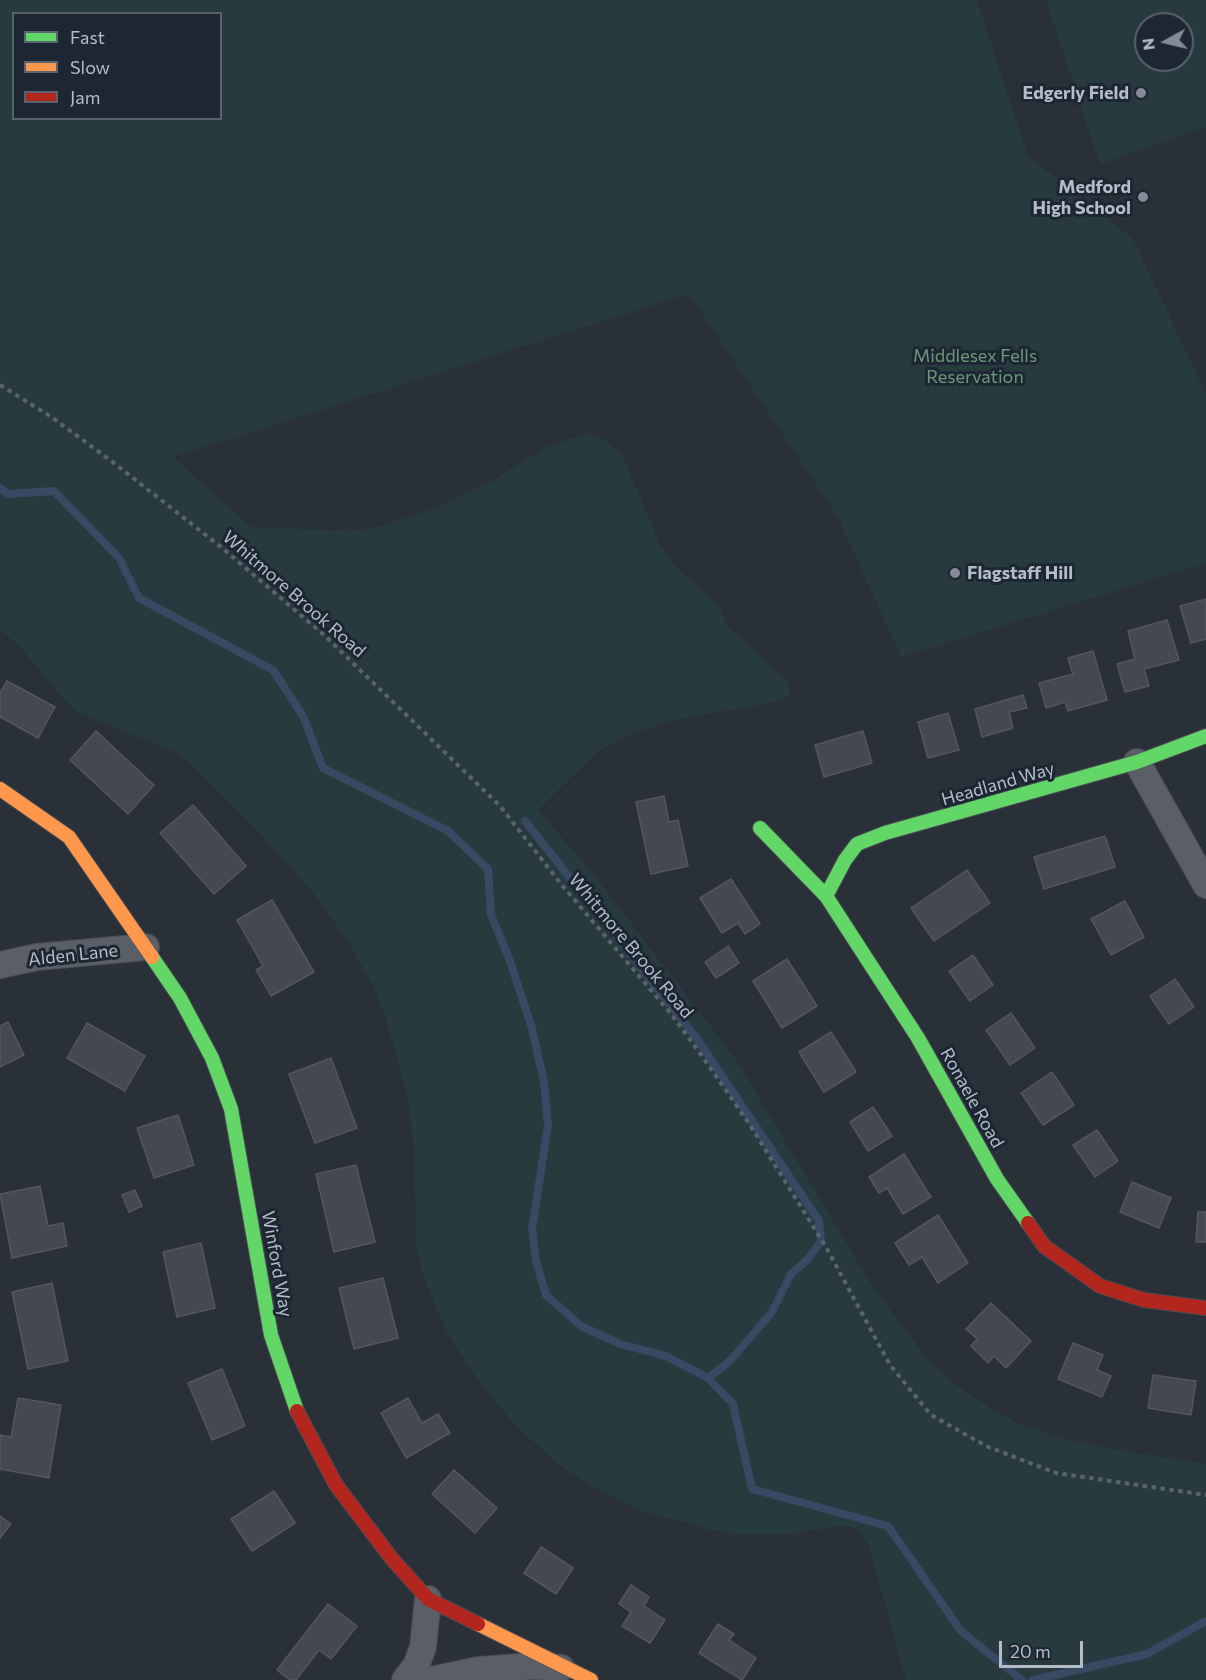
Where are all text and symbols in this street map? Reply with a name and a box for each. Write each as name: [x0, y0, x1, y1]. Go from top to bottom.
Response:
legend: [12, 12, 222, 120]
north arrow: [1134, 12, 1194, 72]
text: Fast: [70, 26, 105, 48]
text: N: [1137, 37, 1158, 52]
text: Slow: [70, 56, 110, 78]
place label: Edgerly Field: [1023, 82, 1129, 104]
text: Jam: [70, 86, 100, 108]
marker: Edgerly Field: [1134, 86, 1148, 100]
place label: Medford High School: [1032, 176, 1131, 219]
marker: Medford High School: [1136, 190, 1150, 204]
park label: Middlesex Fells Reservation: [913, 345, 1037, 388]
street label: Whitmore Brook Road: [218, 526, 370, 662]
place label: Flagstaff Hill: [967, 562, 1073, 584]
marker: Flagstaff Hill: [948, 566, 962, 580]
street label: Headland Way: [939, 758, 1057, 810]
street label: Whitmore Brook Road: [564, 869, 698, 1023]
street label: Alden Lane: [27, 940, 119, 970]
street label: Ronaele Road: [936, 1044, 1008, 1152]
street label: Winford Way: [257, 1209, 297, 1319]
scale bar: [1002, 1629, 1086, 1667]
text: 20 m: [1010, 1640, 1051, 1662]

